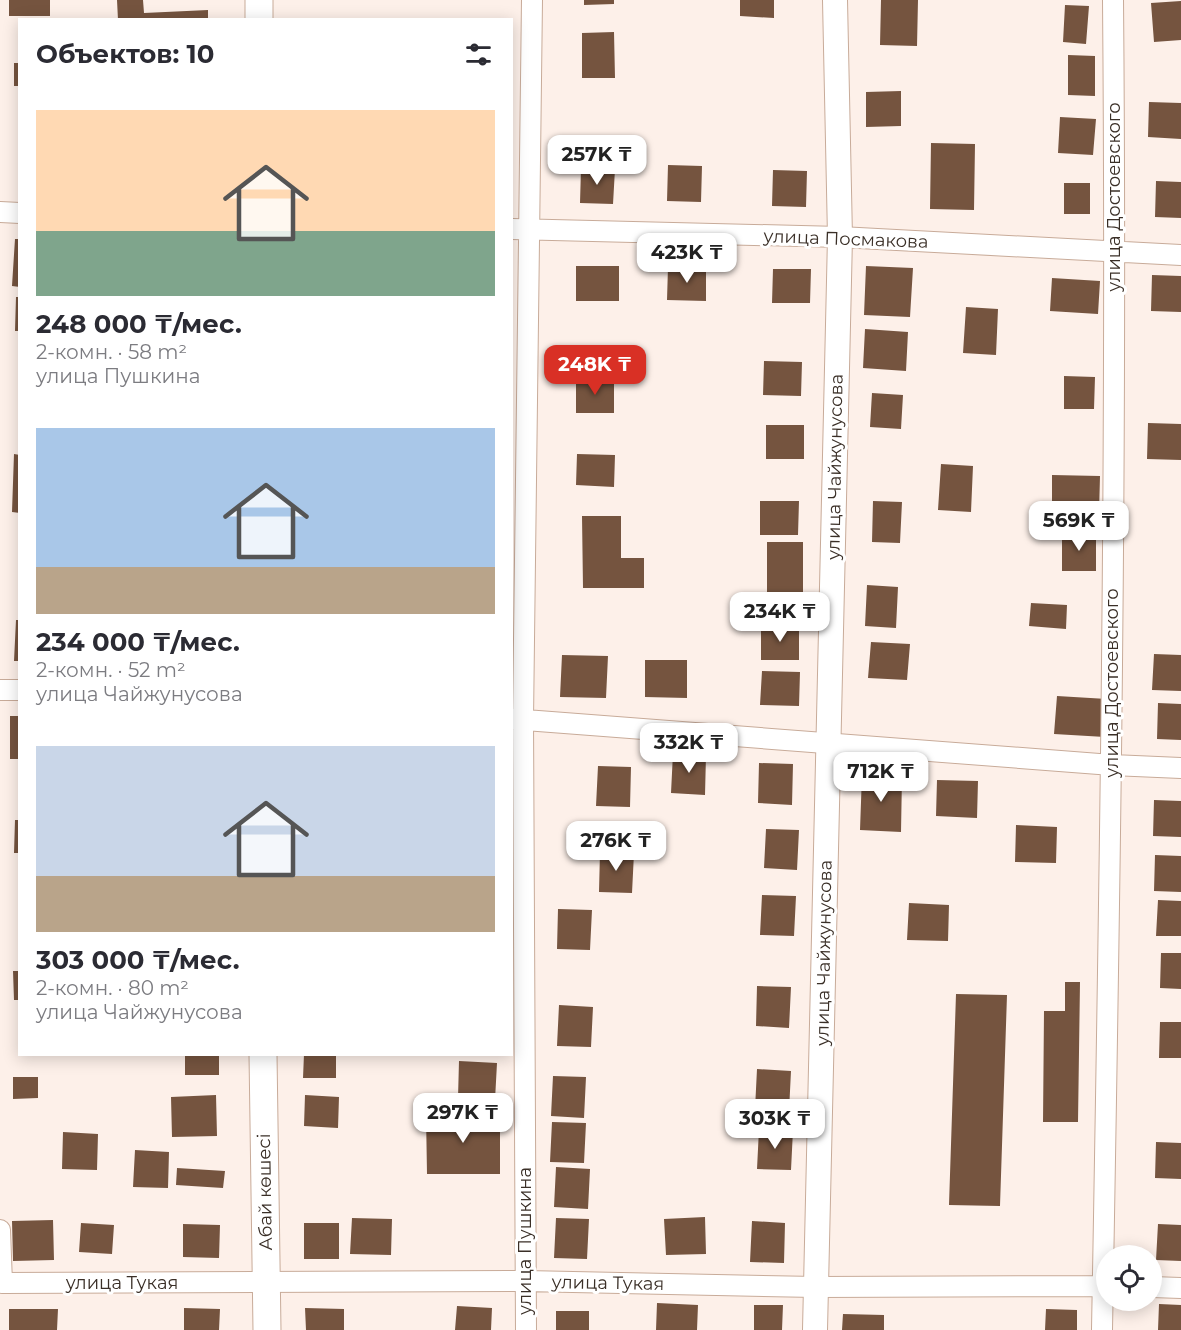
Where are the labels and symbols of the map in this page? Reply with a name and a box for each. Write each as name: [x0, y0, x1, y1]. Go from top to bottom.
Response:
street label: улица Достоевского: [1103, 102, 1125, 293]
pin: 257K ₸: [548, 135, 646, 186]
street label: улица Посмакова: [762, 225, 929, 253]
pin: 423K ₸: [638, 233, 736, 284]
pin: 248K ₸: [546, 345, 644, 396]
street label: улица Чайжунусова: [822, 374, 848, 561]
pin: 569K ₸: [1030, 501, 1128, 552]
street label: улица Достоевского: [1101, 588, 1123, 779]
pin: 234K ₸: [731, 592, 829, 643]
pin: 332K ₸: [640, 723, 738, 774]
pin: 712K ₸: [832, 752, 930, 803]
pin: 276K ₸: [567, 821, 665, 872]
street label: улица Чайжунусова: [811, 860, 837, 1047]
pin: 297K ₸: [414, 1093, 512, 1144]
pin: 303K ₸: [726, 1099, 824, 1150]
street label: Абай көшесі: [253, 1133, 277, 1251]
street label: улица Пушкина: [514, 1167, 536, 1316]
street label: улица Тукая: [551, 1271, 664, 1295]
street label: улица Тукая: [65, 1272, 178, 1294]

